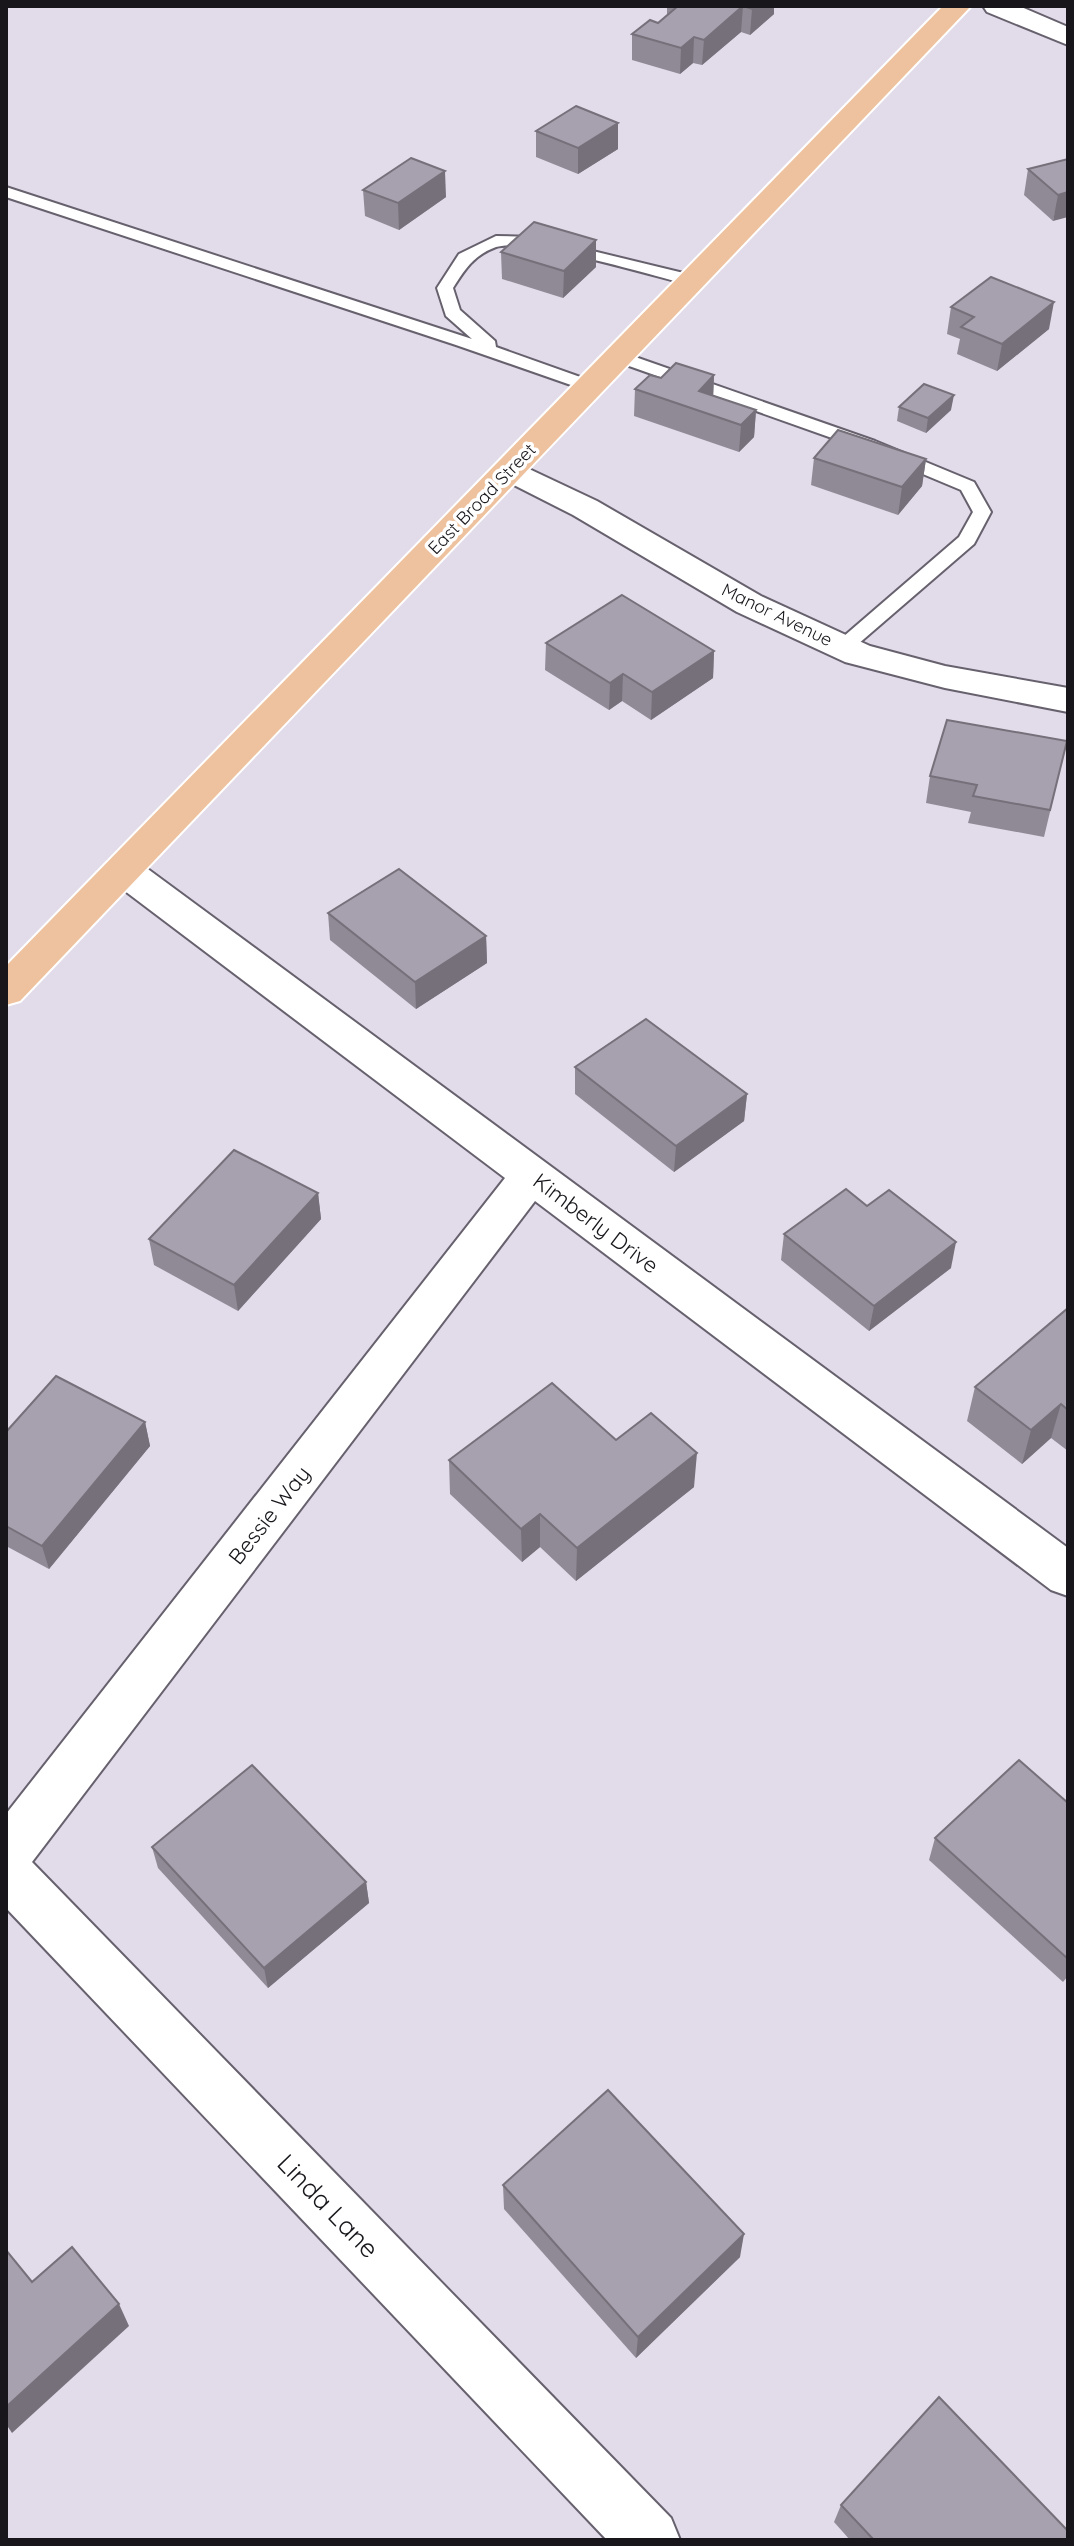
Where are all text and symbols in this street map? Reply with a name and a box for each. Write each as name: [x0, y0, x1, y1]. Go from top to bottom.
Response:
street label: East Broad Street: [423, 438, 540, 559]
street label: Manor Avenue: [718, 578, 836, 651]
street label: Kimberly Drive: [528, 1167, 664, 1279]
street label: Bessie Way: [222, 1460, 316, 1570]
street label: Linda Lane: [271, 2147, 386, 2265]

